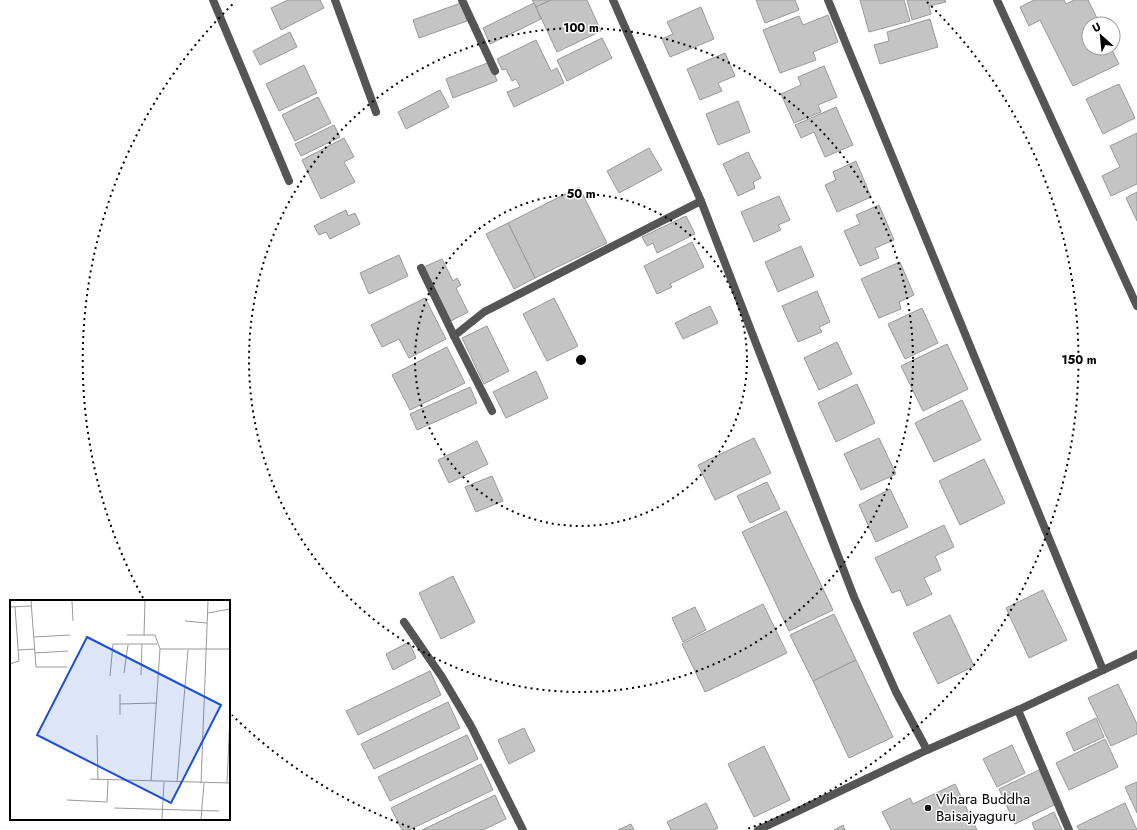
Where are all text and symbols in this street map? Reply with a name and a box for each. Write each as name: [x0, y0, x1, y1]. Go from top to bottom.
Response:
north arrow: [1081, 16, 1121, 56]
text: U: [1089, 18, 1104, 36]
text: 100 m: [563, 19, 599, 37]
text: 50 m: [566, 185, 596, 203]
text: 150 m: [1061, 351, 1097, 369]
centre of rings: [574, 353, 588, 367]
inset map: [10, 600, 230, 820]
place label: Vihara Buddha Baisajyaguru: [936, 788, 1030, 827]
marker: Vihara Buddha Baisajyaguru: [923, 803, 933, 813]

